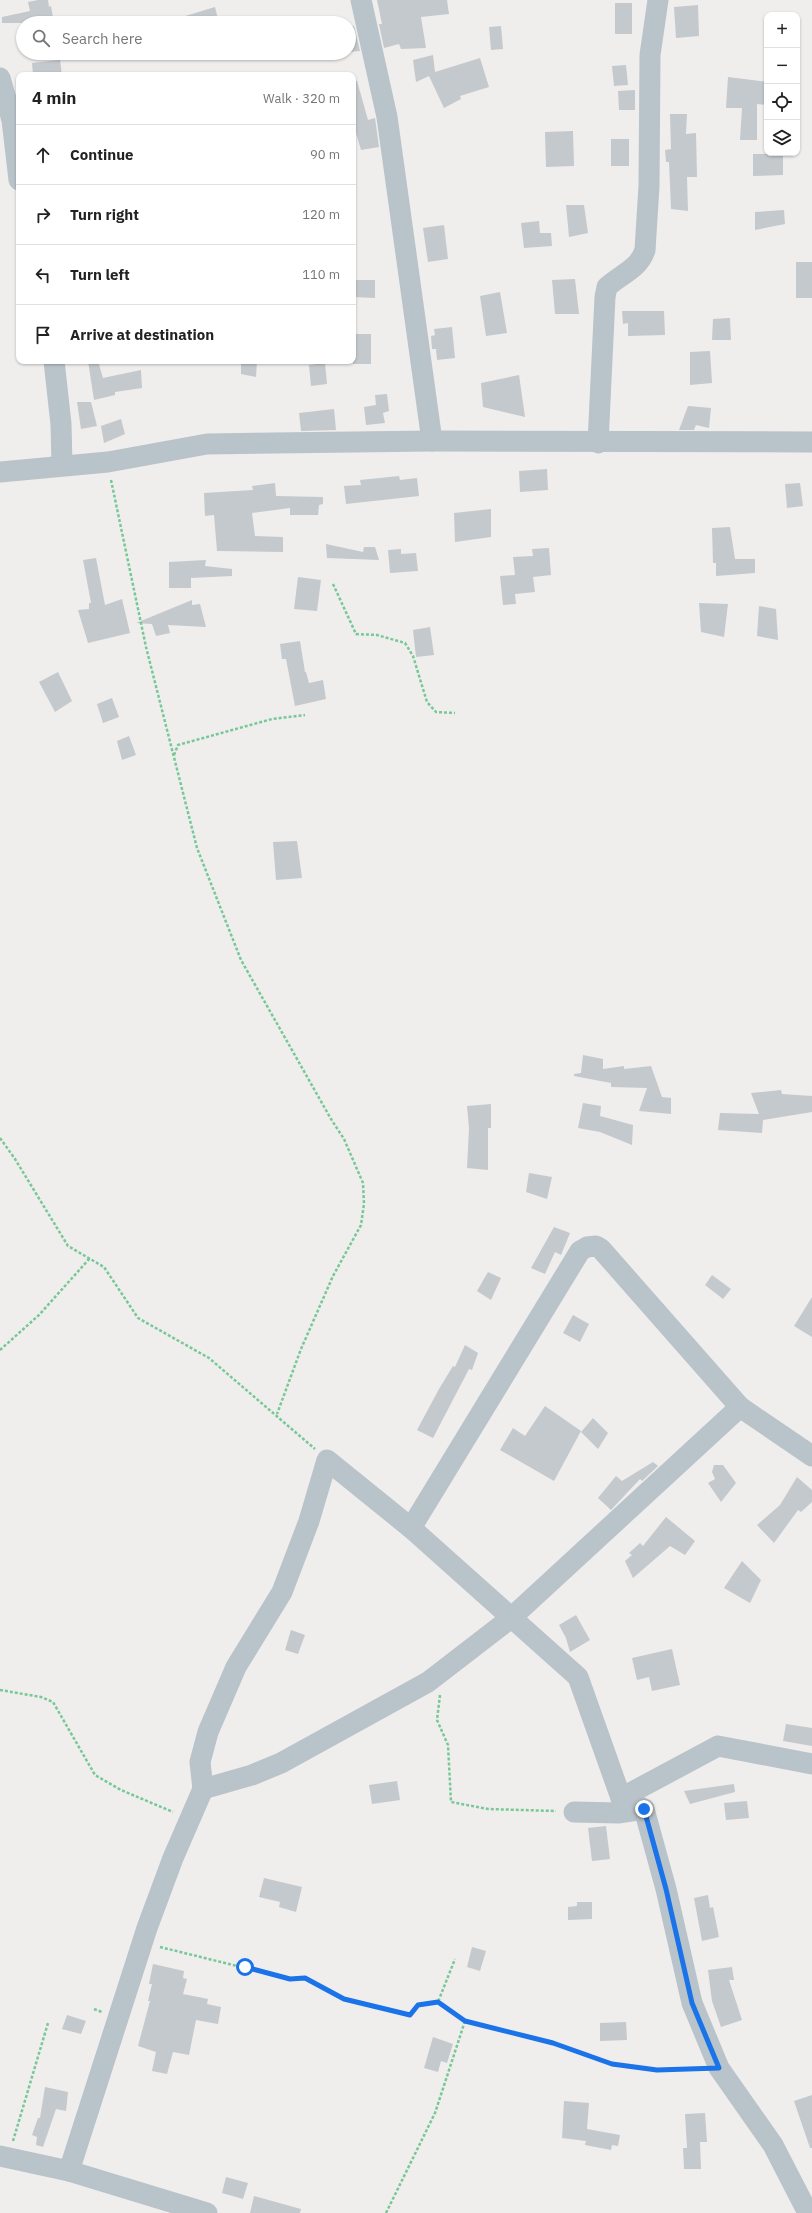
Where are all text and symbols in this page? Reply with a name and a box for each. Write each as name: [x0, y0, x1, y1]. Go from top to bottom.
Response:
map controls: [764, 12, 800, 156]
button: +: [764, 12, 800, 48]
search box: [16, 16, 356, 60]
icon: search: [30, 27, 52, 49]
text: Search here: [62, 29, 142, 48]
button: −: [764, 48, 800, 84]
button: locate: [764, 84, 800, 120]
text: 4 min: [32, 87, 76, 109]
text: Walk · 320 m: [263, 90, 340, 107]
button: layers: [764, 120, 800, 156]
icon: ahead: [32, 144, 54, 166]
text: Continue: [70, 145, 134, 164]
text: 90 m: [310, 146, 340, 163]
icon: right: [32, 204, 54, 226]
text: Turn right: [70, 205, 139, 224]
text: 120 m: [302, 206, 340, 223]
icon: left: [32, 264, 54, 286]
text: Turn left: [70, 265, 130, 284]
text: 110 m: [302, 266, 340, 283]
icon: arrive: [32, 324, 54, 346]
text: Arrive at destination: [70, 325, 214, 344]
route end: [635, 1800, 653, 1818]
route start: [236, 1958, 254, 1976]

